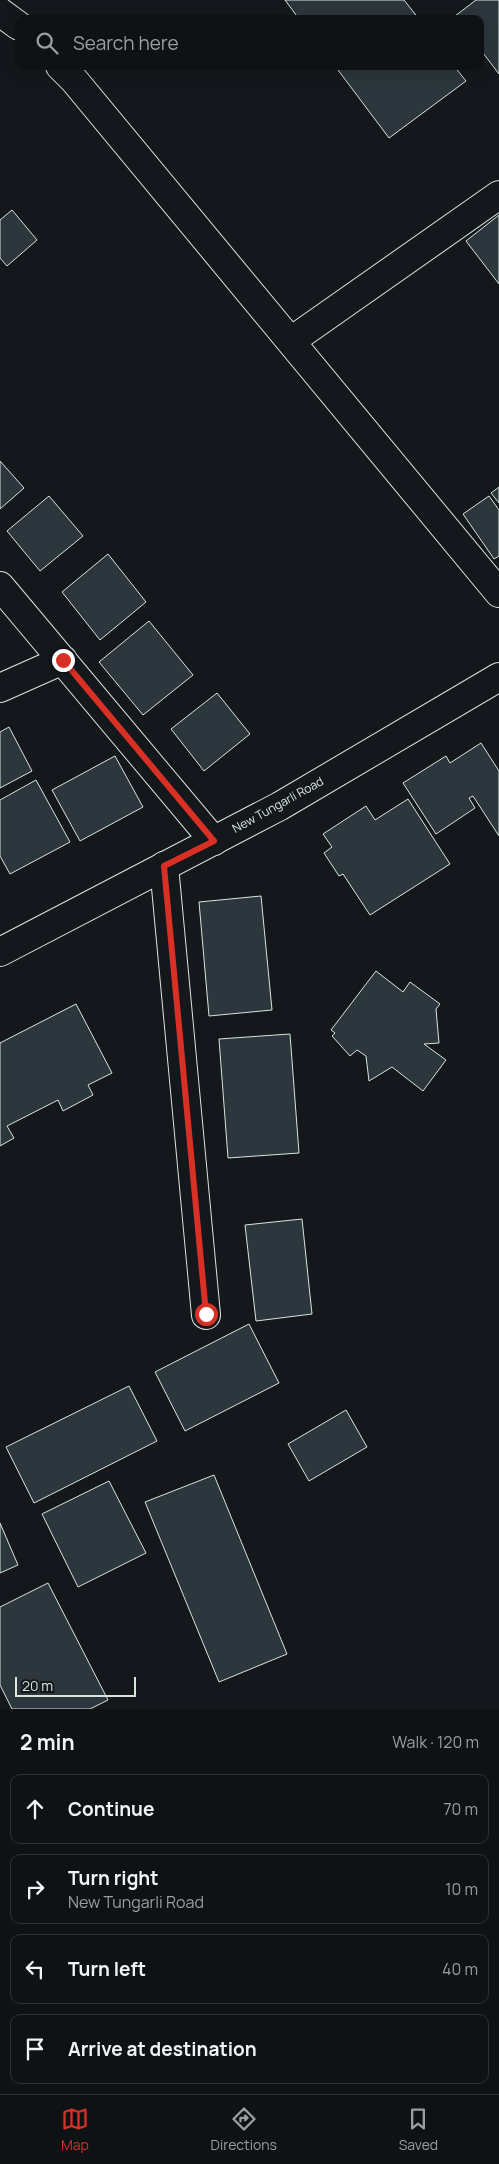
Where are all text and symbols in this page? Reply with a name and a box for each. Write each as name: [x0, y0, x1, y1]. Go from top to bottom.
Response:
search box: [15, 15, 484, 70]
icon: search: [33, 29, 61, 57]
text: Search here: [73, 30, 179, 56]
route end: [52, 649, 75, 672]
street label: New Tungarli Road: [229, 772, 326, 837]
route start: [195, 1303, 218, 1326]
scale bar: [15, 1674, 136, 1697]
text: 20 m: [22, 1676, 53, 1695]
text: 2 min: [20, 1728, 75, 1756]
text: Walk · 120 m: [392, 1731, 479, 1753]
icon: ahead: [21, 1795, 49, 1823]
text: Continue: [68, 1796, 154, 1822]
text: 70 m: [443, 1798, 478, 1820]
text: Turn right: [68, 1865, 158, 1891]
icon: right: [21, 1875, 49, 1903]
text: 10 m: [445, 1878, 478, 1900]
text: New Tungarli Road: [68, 1891, 204, 1913]
icon: left: [21, 1955, 49, 1983]
text: Turn left: [68, 1956, 146, 1982]
text: 40 m: [442, 1958, 478, 1980]
icon: arrive: [21, 2035, 49, 2063]
text: Arrive at destination: [68, 2036, 257, 2062]
tab: Map: [61, 2105, 89, 2154]
tab: Directions: [211, 2105, 277, 2154]
tab: Saved: [399, 2105, 438, 2154]

